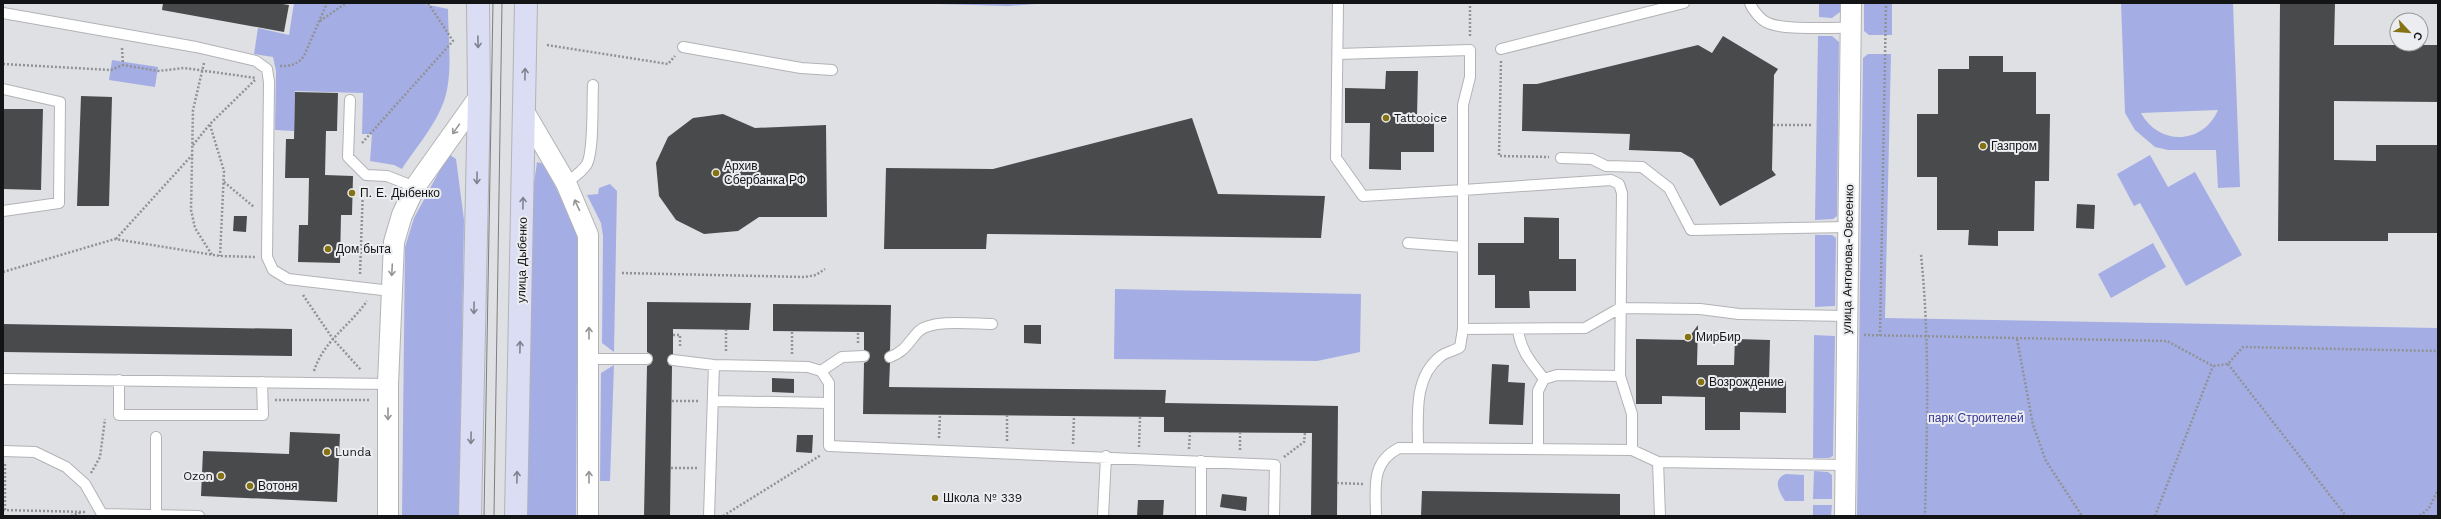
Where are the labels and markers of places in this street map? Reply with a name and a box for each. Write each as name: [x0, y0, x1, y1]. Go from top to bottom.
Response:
place label: Tattooice: [1394, 111, 1447, 125]
marker: Tattooice: [1381, 113, 1391, 123]
place label: Газпром: [1991, 139, 2037, 153]
marker: Газпром: [1978, 141, 1988, 151]
place label: Архив Сбербанка РФ: [724, 159, 806, 187]
marker: Архив Сбербанка РФ: [711, 168, 721, 178]
place label: П. Е. Дыбенко: [360, 186, 440, 200]
marker: П. Е. Дыбенко: [347, 188, 357, 198]
place label: Дом быта: [336, 242, 391, 256]
marker: Дом быта: [323, 244, 333, 254]
place label: МирБир: [1696, 330, 1741, 344]
marker: МирБир: [1683, 332, 1693, 342]
place label: Возрождение: [1709, 375, 1784, 389]
marker: Возрождение: [1696, 377, 1706, 387]
place label: Lunda: [335, 445, 371, 459]
marker: Lunda: [322, 447, 332, 457]
place label: Ozon: [183, 469, 213, 483]
marker: Ozon: [216, 471, 226, 481]
place label: Вотоня: [258, 479, 298, 493]
marker: Вотоня: [245, 481, 255, 491]
place label: Школа № 339: [943, 491, 1022, 505]
marker: Школа № 339: [930, 493, 940, 503]

